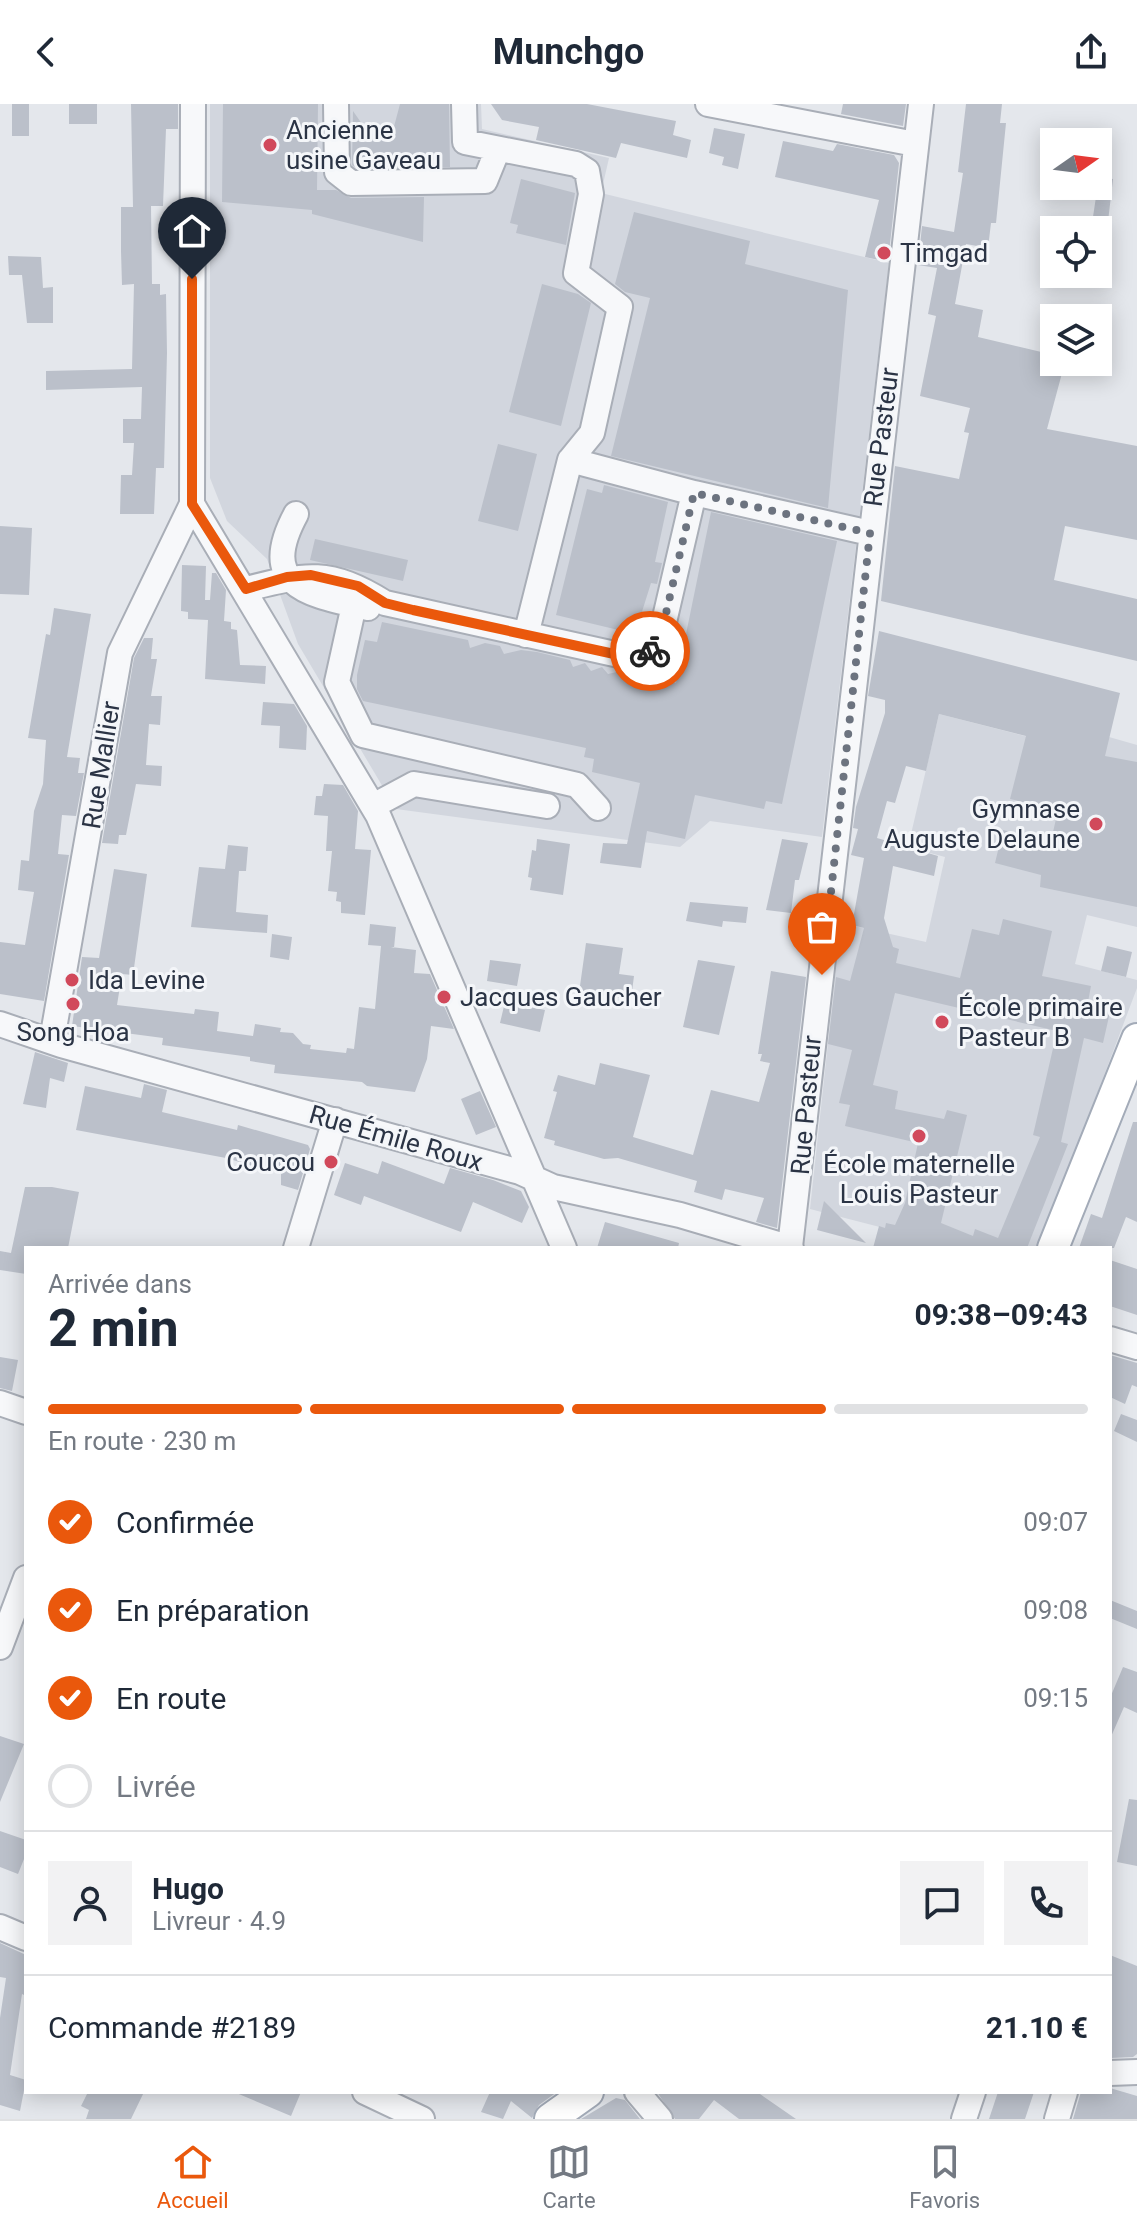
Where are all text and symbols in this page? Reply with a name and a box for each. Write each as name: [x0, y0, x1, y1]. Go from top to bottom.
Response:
icon: back: [24, 30, 68, 74]
icon: share: [1069, 30, 1113, 74]
text: Munchgo: [493, 31, 644, 73]
place label: Ancienne usine Gaveau: [286, 115, 441, 175]
north arrow: [1040, 128, 1112, 200]
map controls: [1040, 128, 1112, 376]
marker: Ancienne usine Gaveau: [261, 136, 279, 154]
pin: [158, 197, 226, 279]
icon: home: [170, 209, 214, 253]
button: locate: [1040, 216, 1112, 288]
place label: Timgad: [900, 238, 988, 268]
marker: Timgad: [875, 244, 893, 262]
button: layers: [1040, 304, 1112, 376]
street label: Rue Pasteur: [858, 366, 904, 508]
courier: [610, 611, 690, 691]
icon: bike: [628, 629, 672, 673]
street label: Rue Mallier: [76, 699, 126, 831]
place label: Gymnase Auguste Delaune: [884, 794, 1080, 854]
marker: Gymnase Auguste Delaune: [1087, 815, 1105, 833]
pin: [788, 893, 856, 975]
icon: bag: [800, 905, 844, 949]
place label: Ida Levine: [88, 965, 205, 995]
marker: Ida Levine: [63, 971, 81, 989]
place label: Jacques Gaucher: [460, 982, 662, 1012]
marker: Jacques Gaucher: [435, 988, 453, 1006]
place label: École primaire Pasteur B: [958, 992, 1123, 1052]
marker: Song Hoa: [64, 995, 82, 1013]
marker: École primaire Pasteur B: [933, 1013, 951, 1031]
place label: Song Hoa: [16, 1017, 130, 1047]
street label: Rue Pasteur: [785, 1034, 827, 1176]
street label: Rue Émile Roux: [306, 1099, 486, 1177]
marker: École maternelle Louis Pasteur: [910, 1127, 928, 1145]
place label: Coucou: [226, 1147, 315, 1177]
place label: École maternelle Louis Pasteur: [823, 1149, 1015, 1209]
marker: Coucou: [322, 1153, 340, 1171]
text: Arrivée dans: [48, 1269, 192, 1299]
text: 09:38–09:43: [914, 1297, 1088, 1332]
text: 2 min: [48, 1298, 179, 1359]
text: En route · 230 m: [48, 1426, 236, 1456]
icon: check: [48, 1500, 92, 1544]
text: Confirmée: [116, 1505, 254, 1540]
text: 09:07: [1023, 1507, 1088, 1537]
icon: check: [48, 1588, 92, 1632]
text: En préparation: [116, 1593, 310, 1628]
text: 09:08: [1023, 1595, 1088, 1625]
icon: check: [48, 1676, 92, 1720]
text: En route: [116, 1681, 226, 1716]
text: 09:15: [1023, 1683, 1088, 1713]
text: Livrée: [116, 1769, 196, 1804]
button: person: [48, 1861, 132, 1945]
button: chat: [900, 1861, 984, 1945]
button: phone: [1004, 1861, 1088, 1945]
text: Hugo: [152, 1871, 224, 1906]
text: Livreur · 4.9: [152, 1906, 286, 1936]
text: Commande #2189: [48, 2010, 296, 2045]
text: 21.10 €: [986, 2010, 1088, 2045]
tab: Accueil: [157, 2140, 229, 2213]
tab: Carte: [542, 2140, 596, 2213]
tab: Favoris: [909, 2140, 980, 2213]

